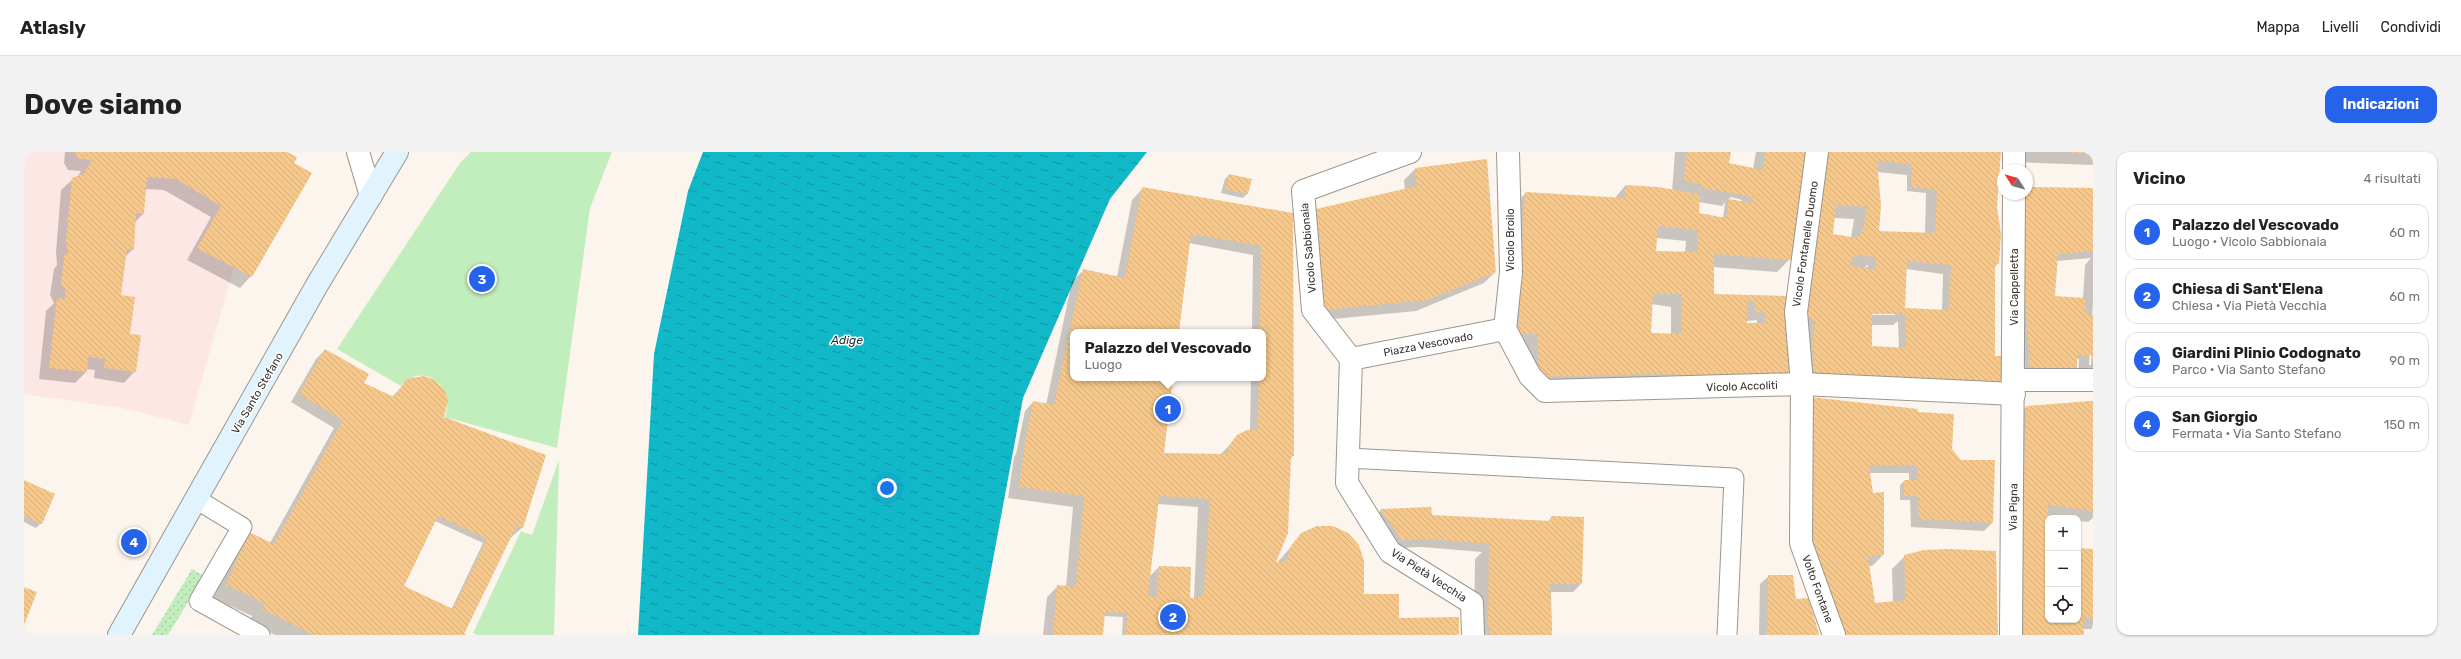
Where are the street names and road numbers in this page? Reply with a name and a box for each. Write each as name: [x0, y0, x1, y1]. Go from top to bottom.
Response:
street label: Vicolo Fontanelle Duomo: [1790, 180, 1821, 308]
street label: Vicolo Sabbionaia: [1298, 202, 1319, 294]
street label: Vicolo Broilo: [1504, 208, 1517, 272]
street label: Via Cappelletta: [2008, 248, 2021, 326]
street label: Piazza Vescovado: [1382, 329, 1474, 360]
street label: Via Santo Stefano: [229, 350, 286, 436]
street label: Vicolo Accoliti: [1706, 379, 1778, 394]
street label: Via Pigna: [2007, 483, 2020, 531]
street label: Via Pietà Vecchia: [1388, 546, 1469, 605]
street label: Volto Fontane: [1799, 553, 1836, 625]

